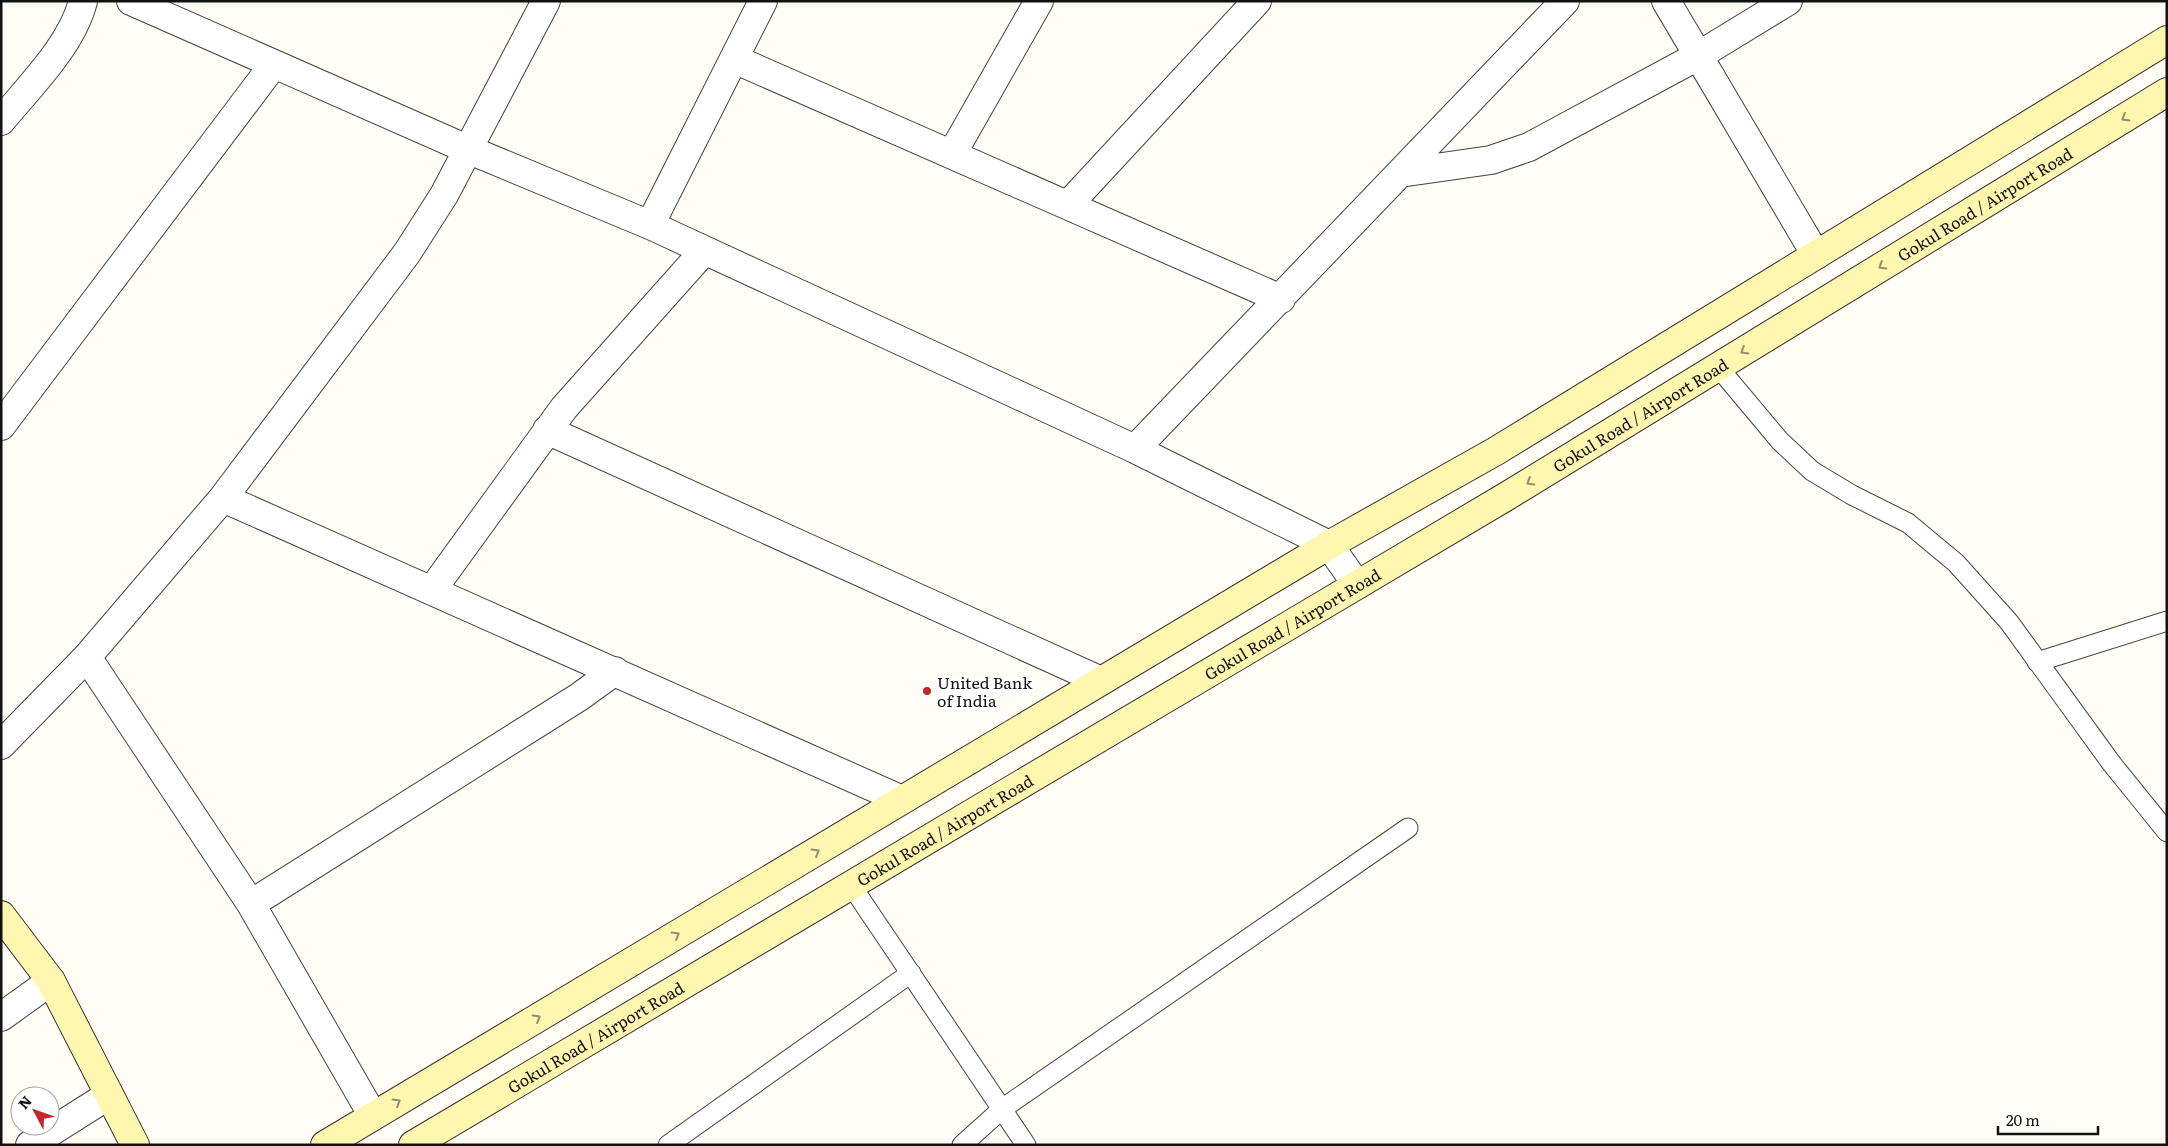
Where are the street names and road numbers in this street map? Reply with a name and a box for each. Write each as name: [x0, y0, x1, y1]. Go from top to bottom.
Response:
street label: Gokul Road / Airport Road: [1892, 141, 2077, 266]
street label: Gokul Road / Airport Road: [1548, 352, 1732, 477]
street label: Gokul Road / Airport Road: [1199, 562, 1385, 685]
street label: Gokul Road / Airport Road: [852, 768, 1037, 891]
street label: Gokul Road / Airport Road: [503, 975, 688, 1099]

